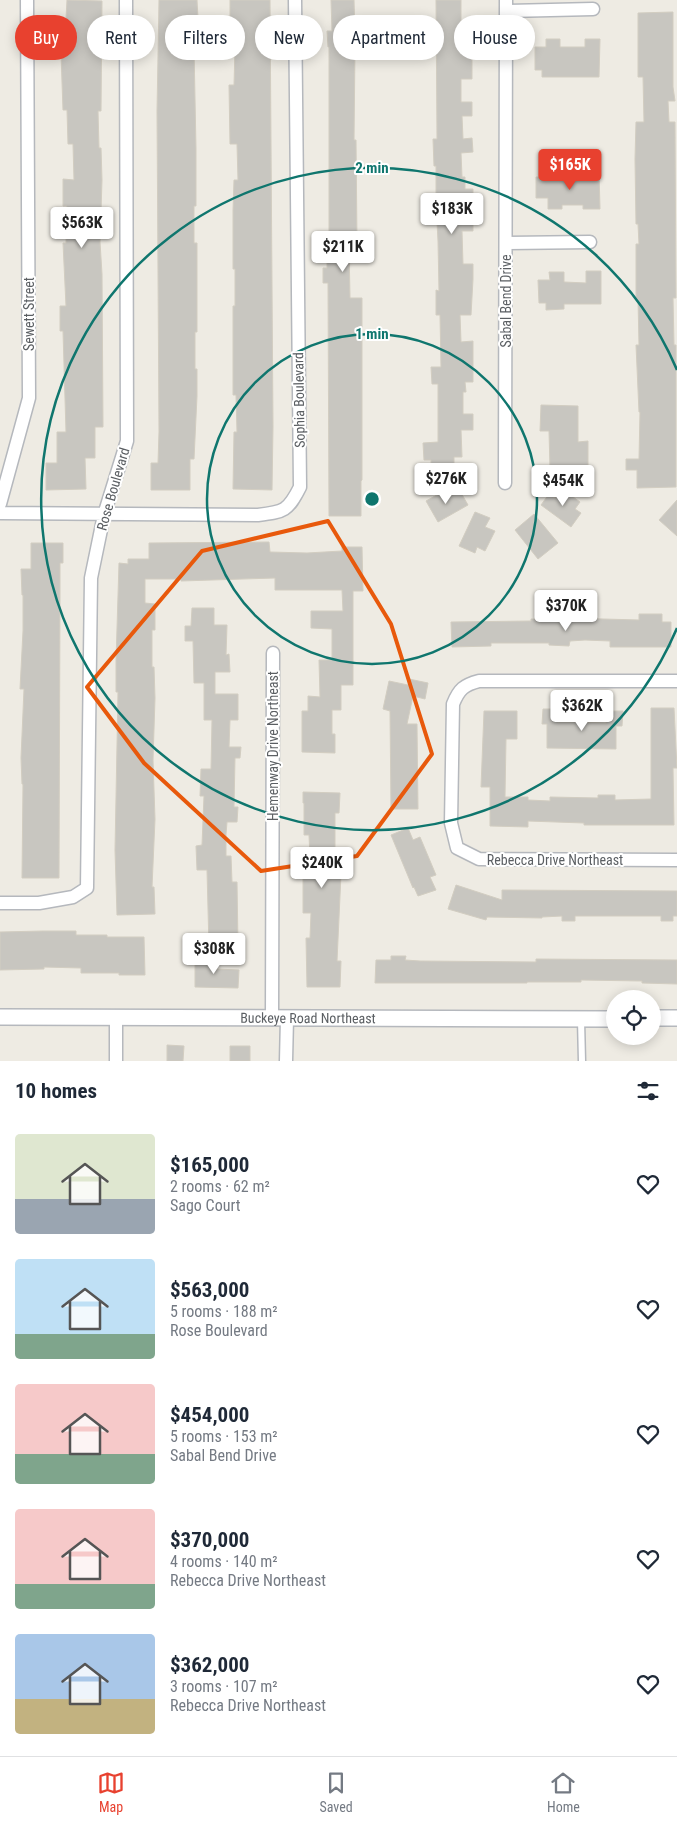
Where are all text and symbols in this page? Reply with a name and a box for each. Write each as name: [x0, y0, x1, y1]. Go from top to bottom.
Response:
chip: Buy: [15, 15, 77, 60]
chip: Rent: [87, 15, 155, 60]
chip: Filters: [165, 15, 245, 60]
chip: New: [255, 15, 323, 60]
chip: Apartment: [333, 15, 444, 60]
chip: House: [454, 15, 535, 60]
pin: $165K: [535, 148, 605, 191]
text: $165K: [549, 155, 591, 174]
text: 2 min: [355, 159, 389, 177]
pin: $183K: [417, 192, 487, 235]
text: $183K: [431, 199, 473, 218]
pin: $563K: [47, 206, 117, 249]
text: $563K: [61, 213, 103, 232]
pin: $211K: [308, 230, 378, 273]
text: $211K: [322, 237, 364, 256]
street label: Sabal Bend Drive: [498, 254, 514, 348]
street label: Sewett Street: [21, 277, 37, 351]
text: 1 min: [355, 325, 389, 343]
street label: Sophia Boulevard: [290, 352, 308, 448]
street label: Rose Boulevard: [94, 446, 132, 532]
pin: $276K: [411, 462, 481, 505]
pin: $454K: [528, 464, 598, 507]
text: $276K: [425, 469, 467, 488]
text: $454K: [542, 471, 584, 490]
centre of rings: [363, 490, 381, 508]
pin: $370K: [531, 590, 601, 632]
text: $370K: [545, 596, 587, 615]
street label: Hemenway Drive Northeast: [265, 671, 281, 821]
pin: $362K: [547, 690, 617, 732]
text: $362K: [561, 696, 603, 715]
pin: $240K: [287, 846, 357, 889]
street label: Rebecca Drive Northeast: [487, 852, 623, 868]
text: $240K: [301, 853, 343, 872]
pin: $308K: [179, 932, 249, 975]
text: $308K: [193, 939, 235, 958]
map controls: [606, 990, 661, 1045]
button: locate: [606, 990, 661, 1045]
street label: Buckeye Road Northeast: [240, 1010, 376, 1026]
icon: filters: [634, 1077, 662, 1105]
text: 10 homes: [15, 1079, 97, 1103]
text: $165,000: [170, 1153, 249, 1177]
icon: home: [55, 1154, 115, 1214]
icon: heart: [634, 1170, 662, 1198]
text: 2 rooms · 62 m²: [170, 1177, 270, 1196]
text: Sago Court: [170, 1196, 240, 1215]
text: $563,000: [170, 1278, 249, 1302]
icon: home: [55, 1279, 115, 1339]
icon: heart: [634, 1295, 662, 1323]
text: 5 rooms · 188 m²: [170, 1302, 278, 1321]
text: Rose Boulevard: [170, 1321, 268, 1340]
text: $454,000: [170, 1403, 249, 1427]
icon: home: [55, 1404, 115, 1464]
icon: heart: [634, 1420, 662, 1448]
text: 5 rooms · 153 m²: [170, 1427, 278, 1446]
text: Sabal Bend Drive: [170, 1446, 276, 1465]
text: $370,000: [170, 1528, 249, 1552]
icon: home: [55, 1529, 115, 1589]
icon: heart: [634, 1545, 662, 1573]
text: 4 rooms · 140 m²: [170, 1552, 278, 1571]
text: Rebecca Drive Northeast: [170, 1571, 326, 1590]
text: $362,000: [170, 1653, 249, 1677]
icon: home: [55, 1654, 115, 1714]
icon: heart: [634, 1670, 662, 1698]
text: 3 rooms · 107 m²: [170, 1677, 278, 1696]
text: Rebecca Drive Northeast: [170, 1696, 326, 1715]
tab: Map: [97, 1769, 125, 1815]
tab: Saved: [319, 1769, 353, 1815]
tab: Home: [547, 1769, 580, 1815]

